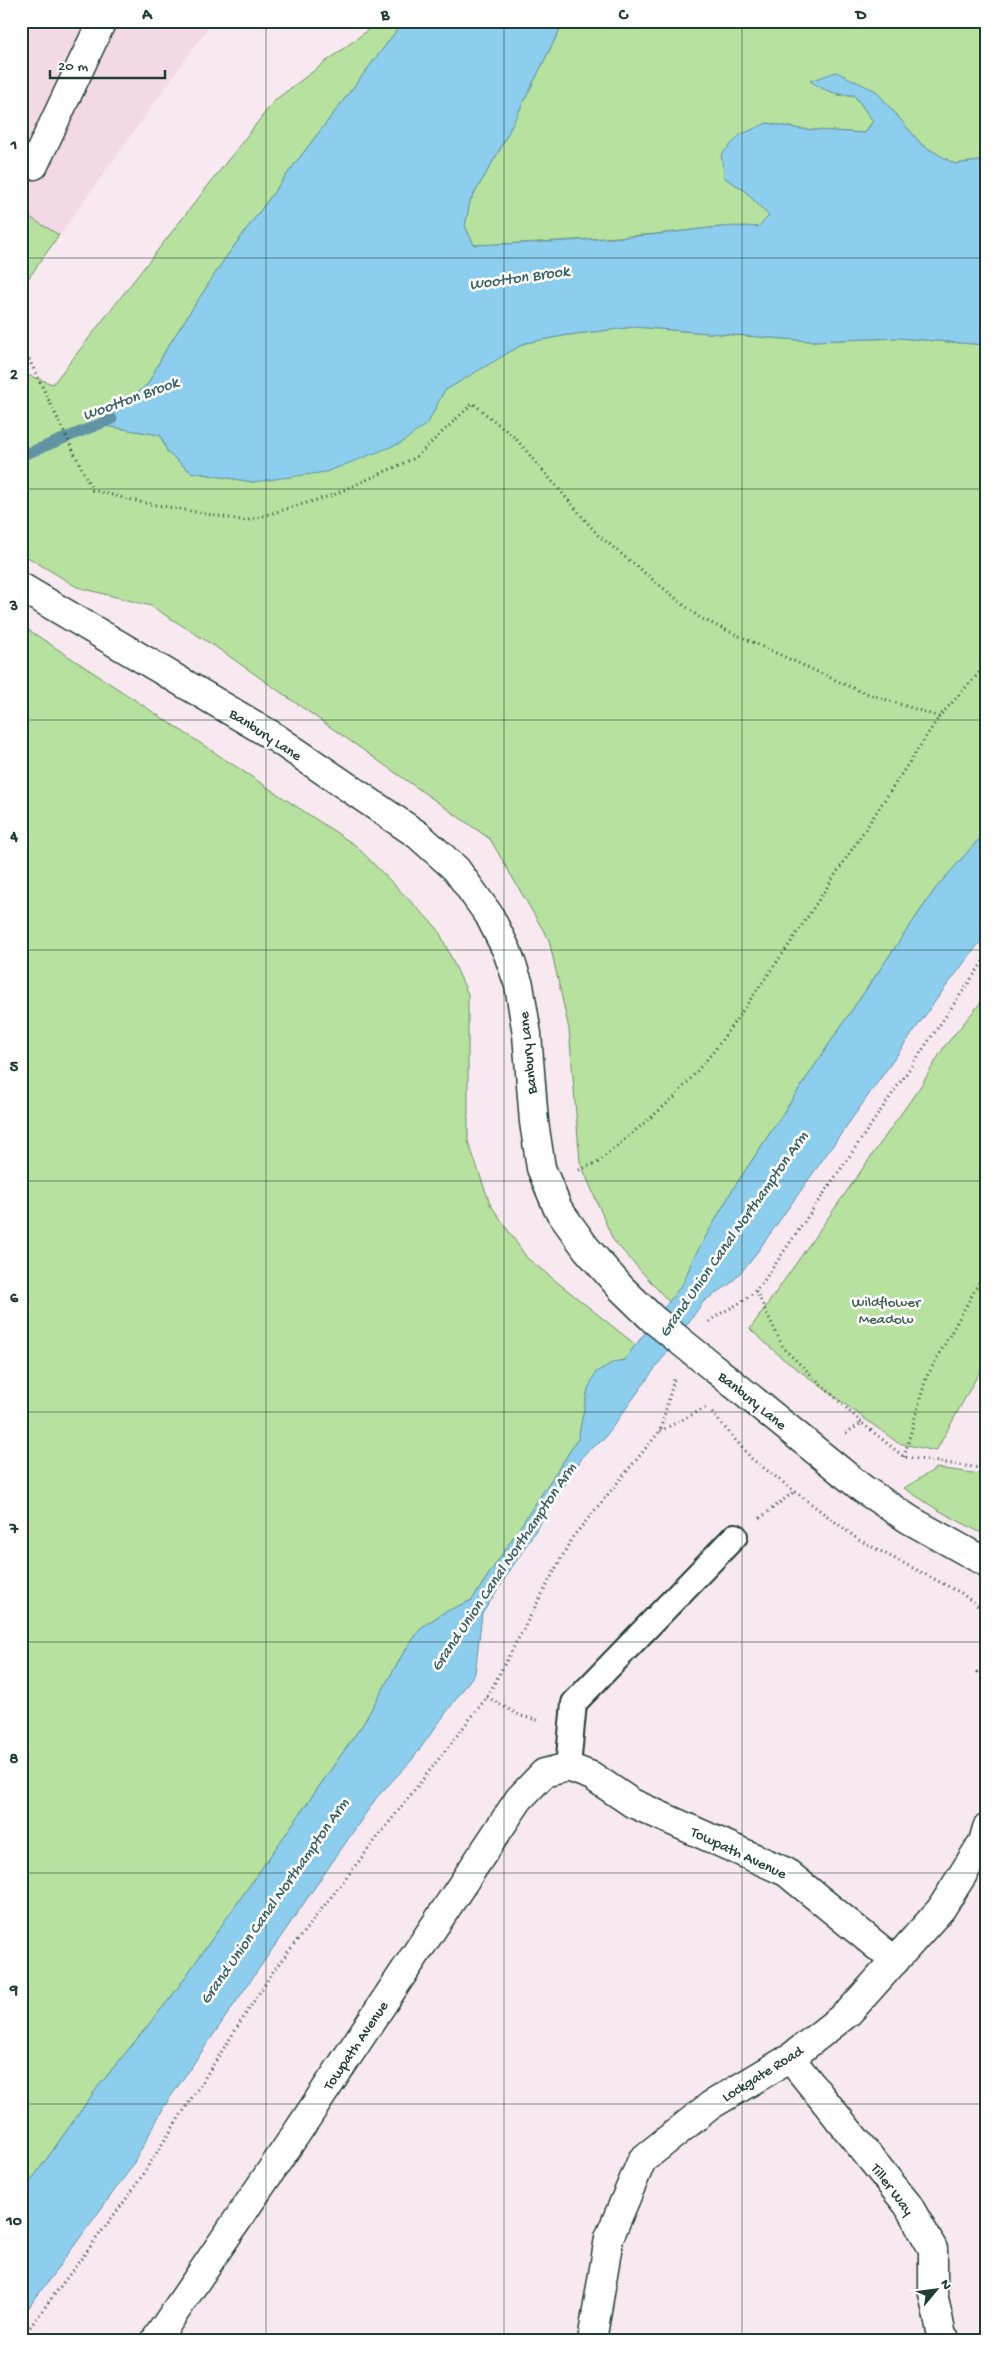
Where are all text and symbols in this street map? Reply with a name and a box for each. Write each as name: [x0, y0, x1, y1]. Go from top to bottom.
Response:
text: A: [141, 7, 153, 26]
text: B: [380, 7, 390, 26]
text: C: [618, 7, 629, 26]
text: D: [854, 7, 867, 26]
scale bar: [50, 48, 165, 80]
text: 20 m: [58, 58, 88, 76]
text: 1: [10, 137, 17, 156]
water label: Wootton Brook: [468, 263, 572, 296]
text: 2: [10, 367, 18, 386]
water label: Wootton Brook: [81, 374, 183, 426]
text: 3: [9, 598, 18, 617]
street label: Banbury Lane: [224, 705, 305, 766]
text: 4: [9, 829, 18, 848]
street label: Banbury Lane: [516, 1010, 542, 1096]
text: 5: [10, 1059, 19, 1078]
water label: Grand Union Canal Northampton Arm: [656, 1128, 814, 1342]
text: 6: [10, 1290, 19, 1309]
park label: Wildflower Meadow: [852, 1294, 922, 1329]
street label: Banbury Lane: [713, 1368, 790, 1435]
water label: Grand Union Canal Northampton Arm: [428, 1460, 582, 1676]
text: 7: [9, 1521, 19, 1540]
text: 8: [10, 1751, 19, 1770]
water label: Grand Union Canal Northampton Arm: [197, 1795, 355, 2009]
street label: Towpath Avenue: [686, 1823, 789, 1884]
text: 9: [9, 1982, 18, 2001]
street label: Towpath Avenue: [320, 1998, 393, 2095]
street label: Lockgate Road: [719, 2042, 808, 2107]
street label: Tiller Way: [865, 2160, 917, 2220]
text: 10: [5, 2213, 22, 2232]
north arrow: [910, 2264, 960, 2314]
text: N: [936, 2277, 955, 2293]

